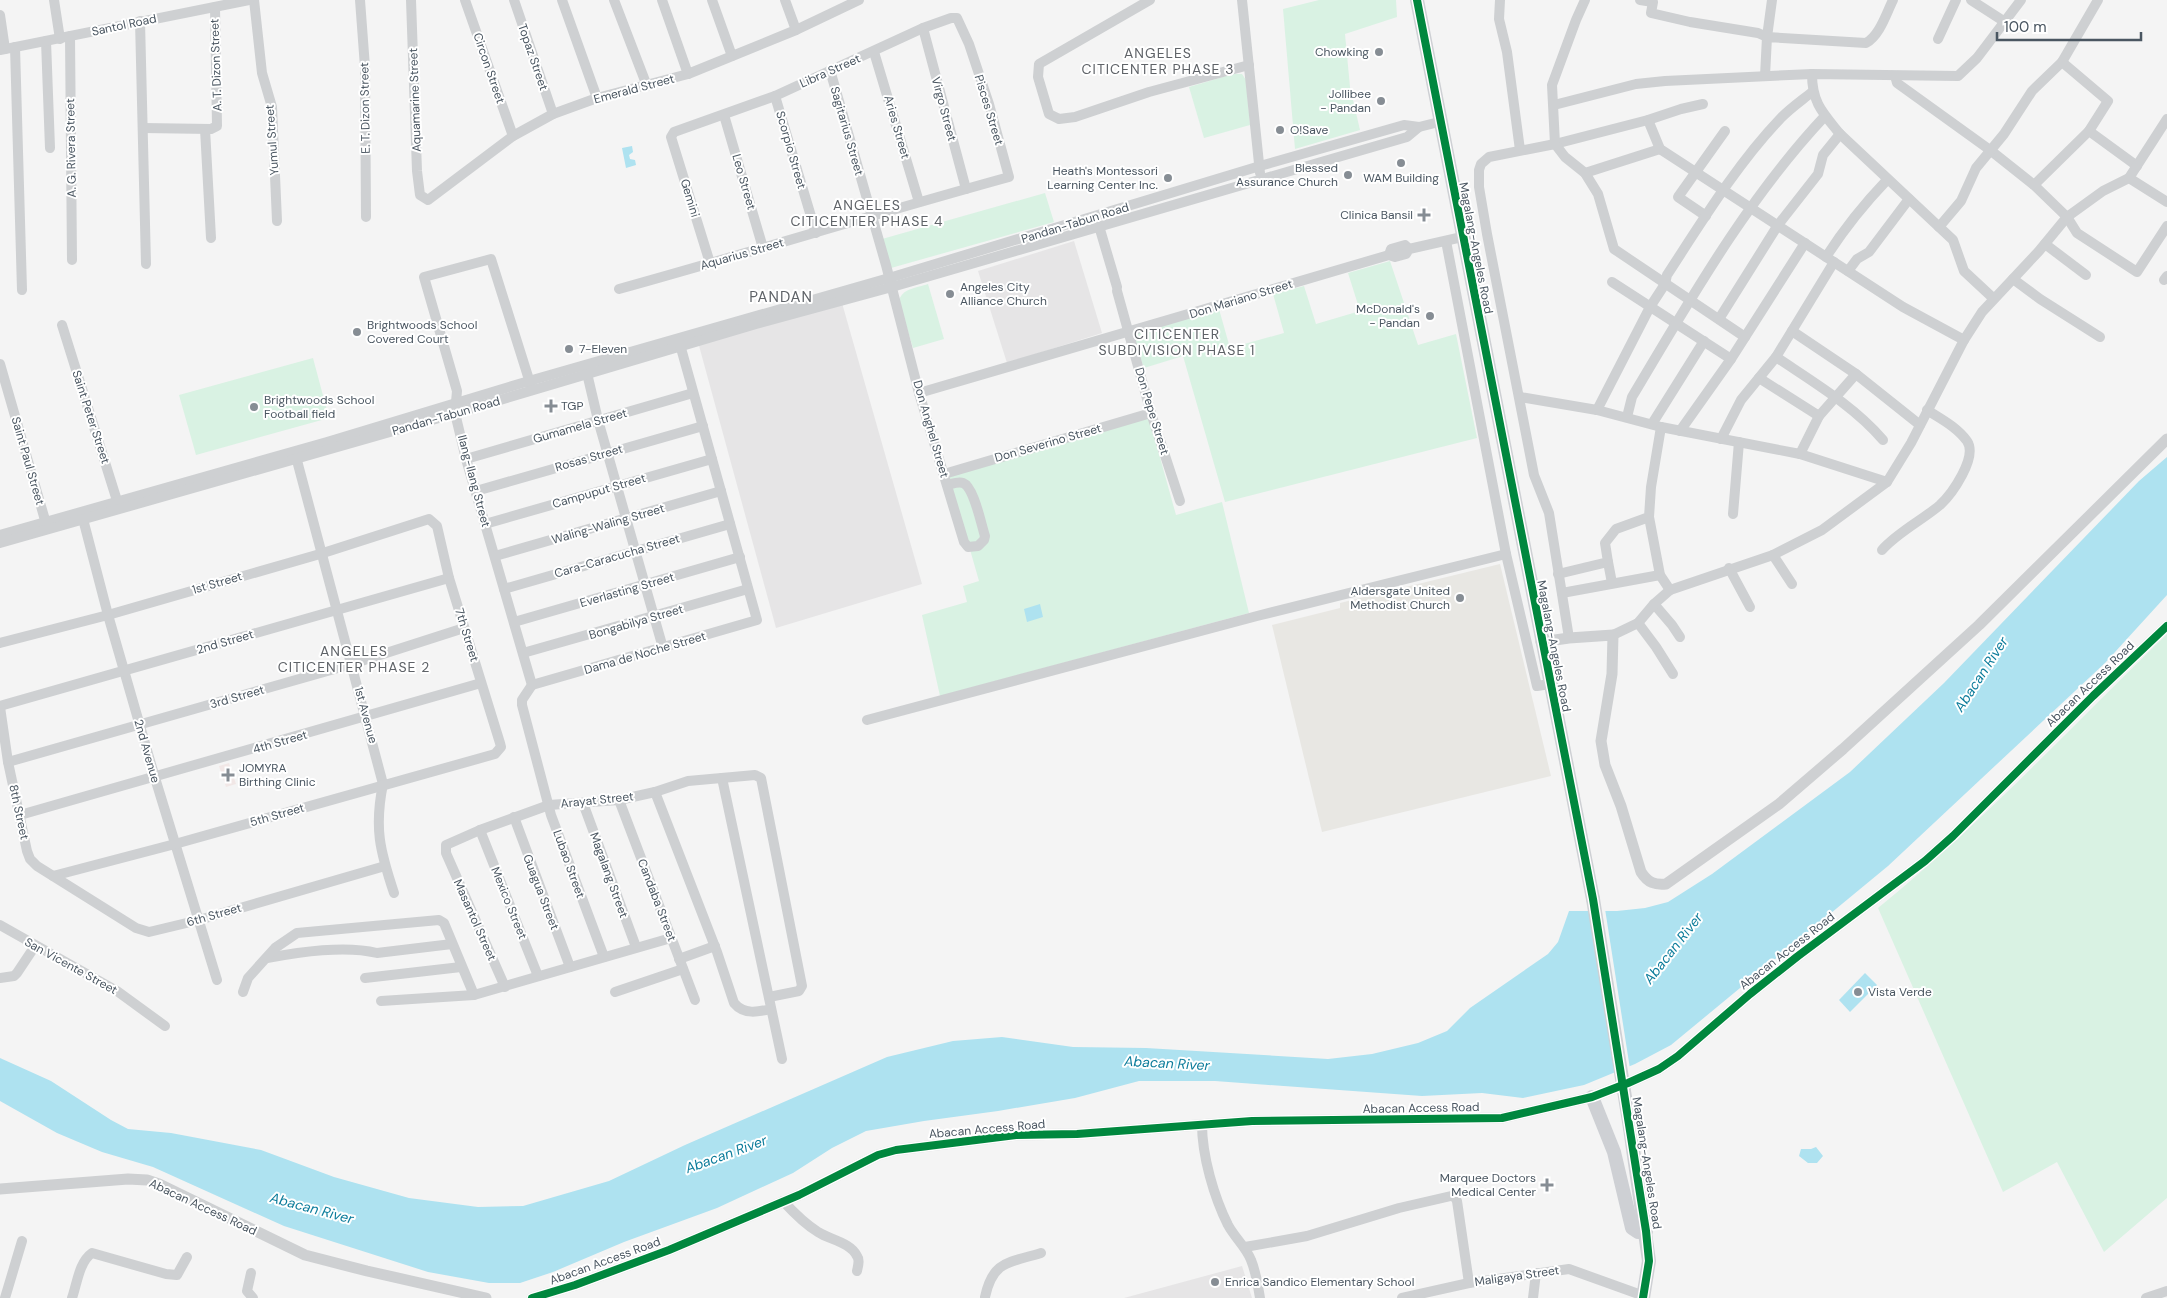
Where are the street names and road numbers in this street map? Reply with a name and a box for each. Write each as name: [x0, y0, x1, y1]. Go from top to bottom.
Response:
street label: Santol Road: [90, 10, 158, 40]
street label: A. T. Dizon Street: [206, 18, 226, 112]
street label: Topaz Street: [514, 22, 552, 93]
street label: Circon Street: [469, 31, 509, 106]
street label: Aquamarine Street: [405, 47, 425, 152]
street label: Libra Street: [797, 50, 863, 92]
street label: E. T. Dizon Street: [356, 62, 374, 154]
street label: Emerald Street: [592, 71, 676, 107]
street label: Pisces Street: [971, 73, 1007, 147]
street label: Virgo Street: [928, 75, 960, 143]
street label: Sagitarius Street: [827, 85, 867, 178]
street label: Aries Street: [880, 93, 914, 161]
street label: A. G. Rivera Street: [62, 98, 80, 198]
street label: Yumul Street: [262, 104, 282, 176]
street label: Scorpio Street: [772, 109, 810, 191]
street label: Leo Street: [728, 152, 760, 212]
street label: Gemini: [677, 177, 703, 219]
street label: Magalang-Angeles Road: [1455, 181, 1497, 315]
street label: Pandan-Tabun Road: [1019, 199, 1131, 247]
street label: Aquarius Street: [698, 234, 786, 274]
street label: Don Mariano Street: [1187, 276, 1295, 322]
street label: Don Pepe Street: [1131, 365, 1173, 457]
street label: Saint Peter Street: [68, 368, 114, 466]
street label: Don Anghel Street: [909, 378, 953, 480]
street label: Pandan-Tabun Road: [390, 393, 502, 439]
street label: Gumamela Street: [531, 405, 629, 447]
street label: Saint Paul Street: [8, 415, 48, 507]
street label: Don Severino Street: [993, 420, 1104, 466]
street label: Ilang-Ilang Street: [454, 433, 494, 529]
street label: Rosas Street: [553, 441, 625, 475]
street label: Campuput Street: [550, 470, 648, 512]
street label: Waling-Waling Street: [550, 500, 667, 548]
street label: Cara-Caracucha Street: [552, 530, 682, 582]
street label: 1st Street: [190, 568, 244, 598]
street label: Everlasting Street: [578, 569, 676, 611]
street label: Magalang-Angeles Road: [1533, 579, 1575, 713]
street label: Bongabilya Street: [587, 601, 685, 643]
street label: 7th Street: [451, 606, 483, 664]
street label: 2nd Street: [195, 626, 256, 658]
street label: Dama de Noche Street: [582, 628, 708, 678]
street label: Abacan Access Road: [2042, 638, 2138, 730]
street label: 3rd Street: [208, 682, 266, 712]
street label: 1st Avenue: [351, 685, 381, 745]
street label: 2nd Avenue: [130, 717, 164, 785]
street label: 4th Street: [251, 726, 309, 757]
street label: 8th Street: [5, 783, 33, 841]
street label: Arayat Street: [560, 788, 635, 812]
street label: 5th Street: [248, 799, 306, 830]
street label: Lubao Street: [549, 828, 589, 901]
street label: Magalang Street: [586, 830, 632, 920]
street label: Guagua Street: [519, 852, 563, 932]
street label: Candaba Street: [634, 856, 680, 944]
street label: Mexico Street: [487, 864, 531, 942]
street label: Masantol Street: [450, 877, 500, 964]
street label: 6th Street: [185, 899, 244, 930]
street label: Abacan Access Road: [1736, 909, 1838, 993]
street label: San Vicente Street: [22, 934, 120, 998]
street label: Magalang-Angeles Road: [1629, 1096, 1665, 1230]
street label: Abacan Access Road: [1362, 1099, 1480, 1117]
street label: Abacan Access Road: [928, 1116, 1046, 1142]
street label: Abacan Access Road: [147, 1175, 259, 1239]
street label: Abacan Access Road: [547, 1233, 663, 1289]
street label: Maligaya Street: [1474, 1262, 1561, 1290]

